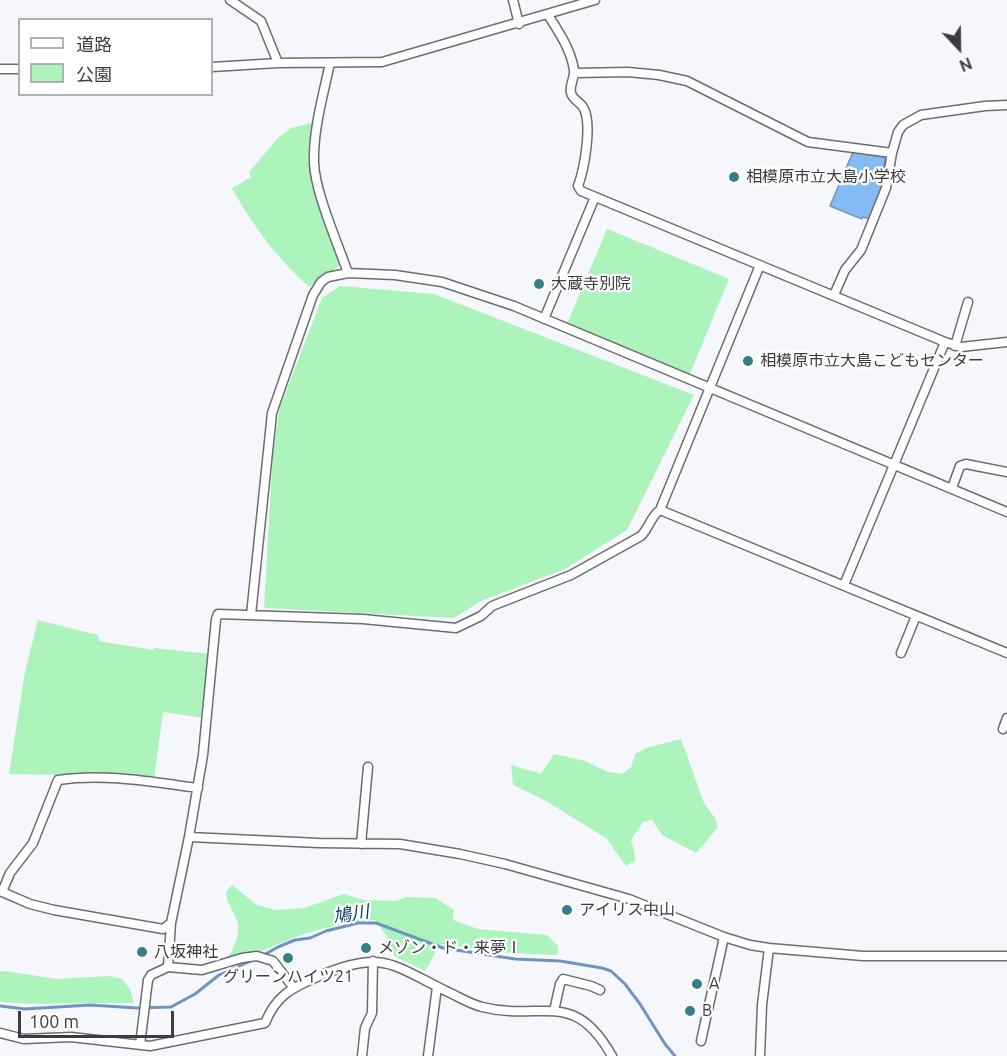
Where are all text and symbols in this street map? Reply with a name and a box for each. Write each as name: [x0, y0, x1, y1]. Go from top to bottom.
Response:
legend: [18, 18, 213, 96]
north arrow: [929, 18, 989, 78]
text: 道路: [76, 34, 112, 54]
text: N: [957, 54, 975, 75]
text: 公園: [76, 64, 112, 84]
place label: 相模原市立大島小学校: [746, 167, 906, 187]
marker: 相模原市立大島小学校: [727, 170, 741, 184]
place label: 大蔵寺別院: [551, 274, 631, 294]
marker: 大蔵寺別院: [532, 277, 546, 291]
place label: 相模原市立大島こどもセンター: [760, 351, 984, 371]
marker: 相模原市立大島こどもセンター: [741, 354, 755, 368]
place label: アイリス中山: [579, 900, 675, 920]
water label: 鳩川: [332, 901, 370, 927]
marker: アイリス中山: [560, 903, 574, 917]
place label: メゾン・ド・来夢Ⅰ: [378, 938, 522, 958]
marker: メゾン・ド・来夢Ⅰ: [359, 941, 373, 955]
place label: 八坂神社: [154, 942, 218, 962]
marker: 八坂神社: [135, 945, 149, 959]
marker: グリーンハイツ21: [281, 951, 295, 965]
place label: グリーンハイツ21: [223, 967, 353, 987]
place label: A: [709, 974, 719, 994]
marker: A: [690, 977, 704, 991]
scale bar: [21, 999, 177, 1037]
place label: B: [702, 1001, 712, 1021]
marker: B: [683, 1004, 697, 1018]
text: 100 m: [29, 1011, 79, 1031]

